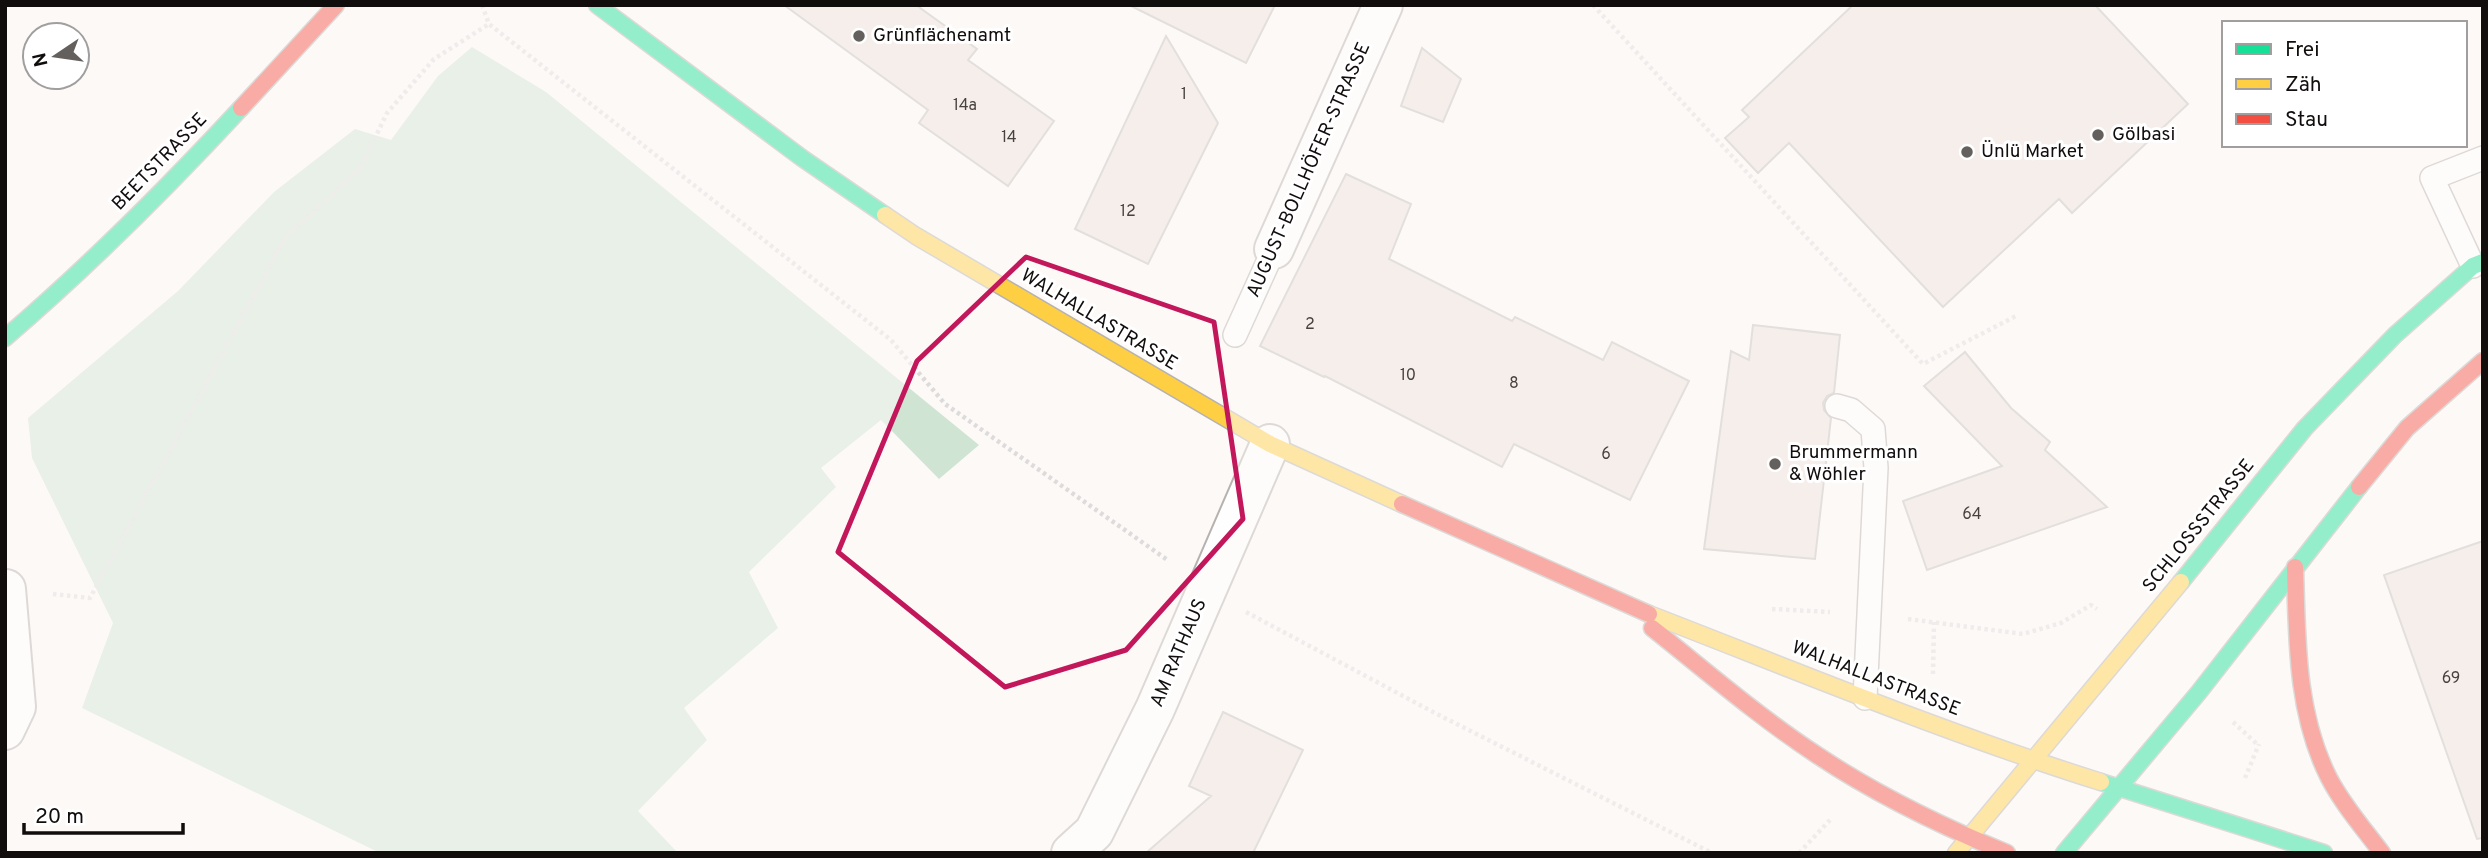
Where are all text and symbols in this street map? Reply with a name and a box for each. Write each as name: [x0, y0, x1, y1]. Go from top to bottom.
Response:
north arrow: [21, 21, 91, 91]
legend: [2222, 21, 2467, 147]
place label: Grünflächenamt: [873, 24, 1011, 48]
marker: Grünflächenamt: [851, 28, 867, 44]
text: Frei: [2285, 37, 2320, 64]
street label: AUGUST-BOLLHÖFER-STRASSE: [1241, 38, 1376, 301]
text: N: [28, 50, 55, 69]
text: Zäh: [2285, 72, 2322, 99]
house number: 1: [1181, 85, 1187, 105]
house number: 14a: [953, 96, 977, 116]
text: Stau: [2285, 107, 2328, 134]
street label: BEETSTRASSE: [107, 108, 213, 216]
place label: Gölbasi: [2112, 123, 2175, 147]
marker: Gölbasi: [2090, 127, 2106, 143]
house number: 14: [1001, 128, 1017, 148]
place label: Ünlü Market: [1981, 139, 2084, 164]
marker: Ünlü Market: [1959, 144, 1975, 160]
house number: 12: [1120, 202, 1136, 222]
street label: WALHALLASTRASSE: [1016, 264, 1182, 376]
house number: 2: [1305, 315, 1315, 335]
house number: 10: [1400, 366, 1416, 386]
house number: 8: [1509, 374, 1519, 394]
place label: Brummermann & Wöhler: [1789, 441, 1918, 487]
house number: 6: [1601, 445, 1611, 465]
street label: SCHLOSSSTRASSE: [2138, 454, 2260, 598]
marker: Brummermann & Wöhler: [1767, 456, 1783, 472]
house number: 64: [1962, 505, 1982, 525]
street label: AM RATHAUS: [1145, 595, 1213, 711]
street label: WALHALLASTRASSE: [1788, 636, 1964, 722]
house number: 69: [2442, 669, 2460, 689]
scale bar: [24, 792, 184, 836]
text: 20 m: [35, 804, 84, 831]

